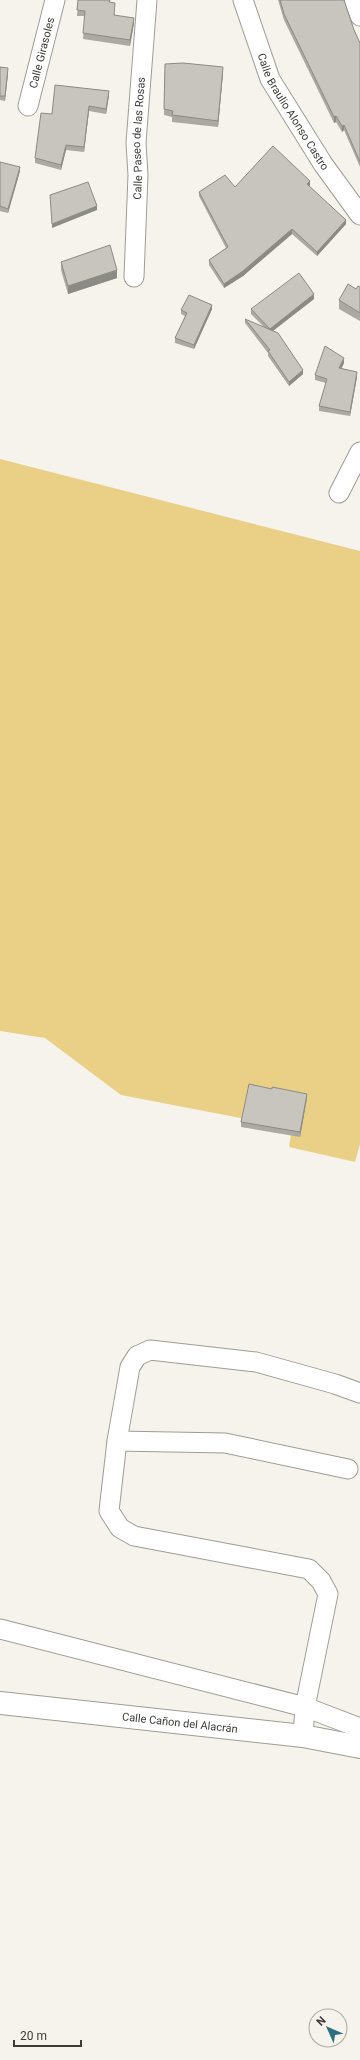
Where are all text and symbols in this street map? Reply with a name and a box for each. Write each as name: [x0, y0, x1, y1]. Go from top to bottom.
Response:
street label: Calle Girasoles: [26, 15, 57, 90]
street label: Calle Braulio Alonso Castro: [255, 51, 332, 173]
street label: Calle Paseo de las Rosas: [129, 76, 148, 200]
street label: Calle Cañon del Alacrán: [122, 1710, 238, 1735]
north arrow: [308, 2008, 348, 2048]
text: N: [314, 2014, 329, 2029]
scale bar: [14, 2022, 81, 2048]
text: 20 m: [20, 2029, 47, 2043]

